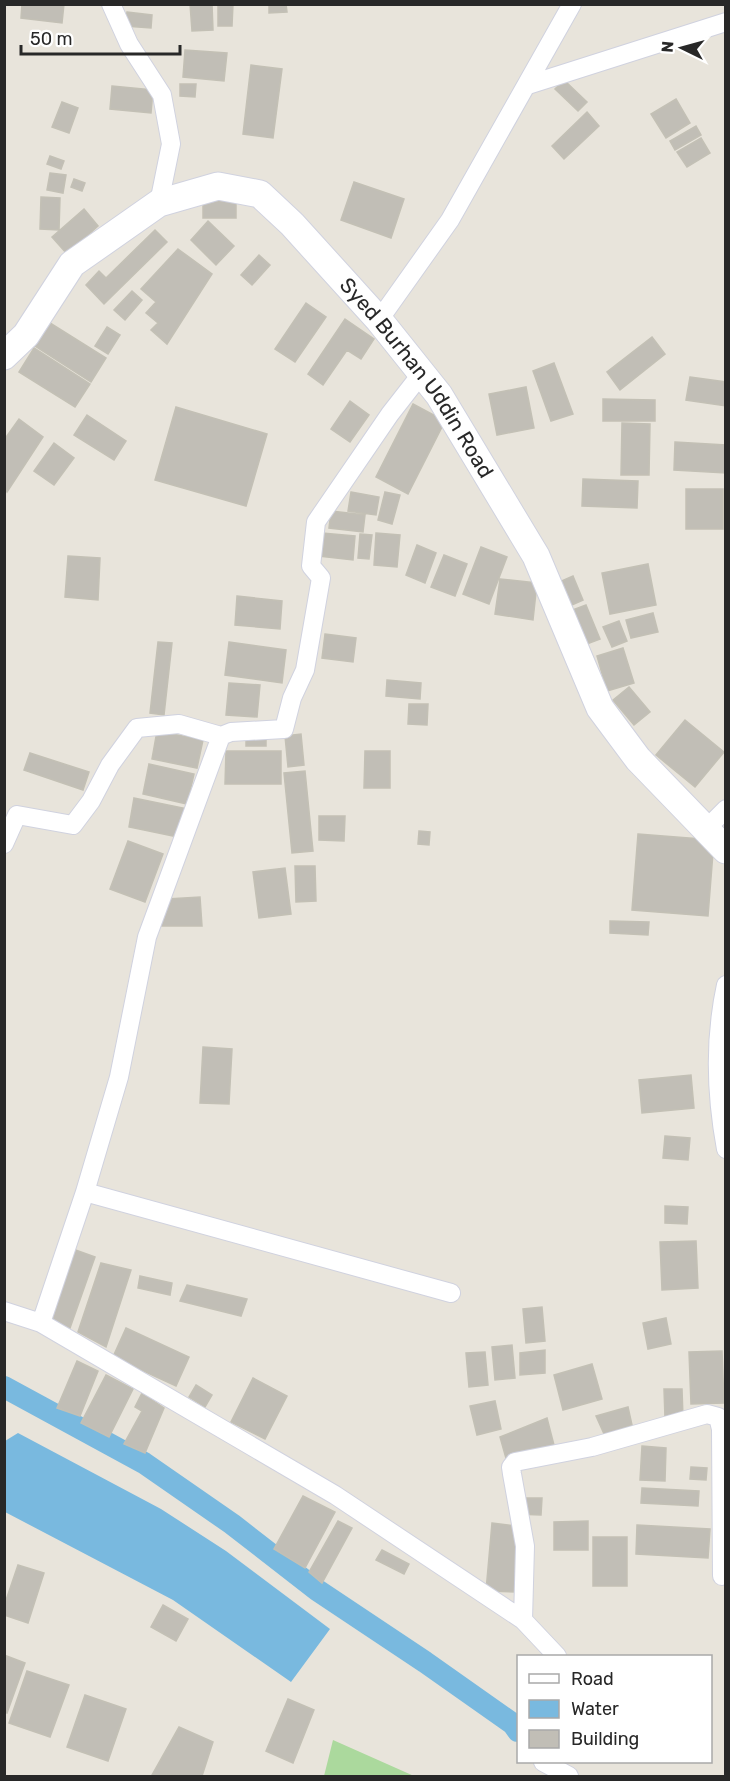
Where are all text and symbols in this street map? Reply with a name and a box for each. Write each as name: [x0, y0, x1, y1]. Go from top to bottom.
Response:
scale bar: [21, 18, 180, 56]
north arrow: [652, 18, 712, 78]
text: 50 m: [30, 28, 73, 50]
text: N: [658, 40, 678, 53]
street label: Syed Burhan Uddin Road: [335, 272, 499, 482]
legend: [517, 1655, 712, 1763]
text: Road: [571, 1668, 614, 1690]
text: Water: [571, 1698, 619, 1720]
text: Building: [571, 1728, 639, 1750]

